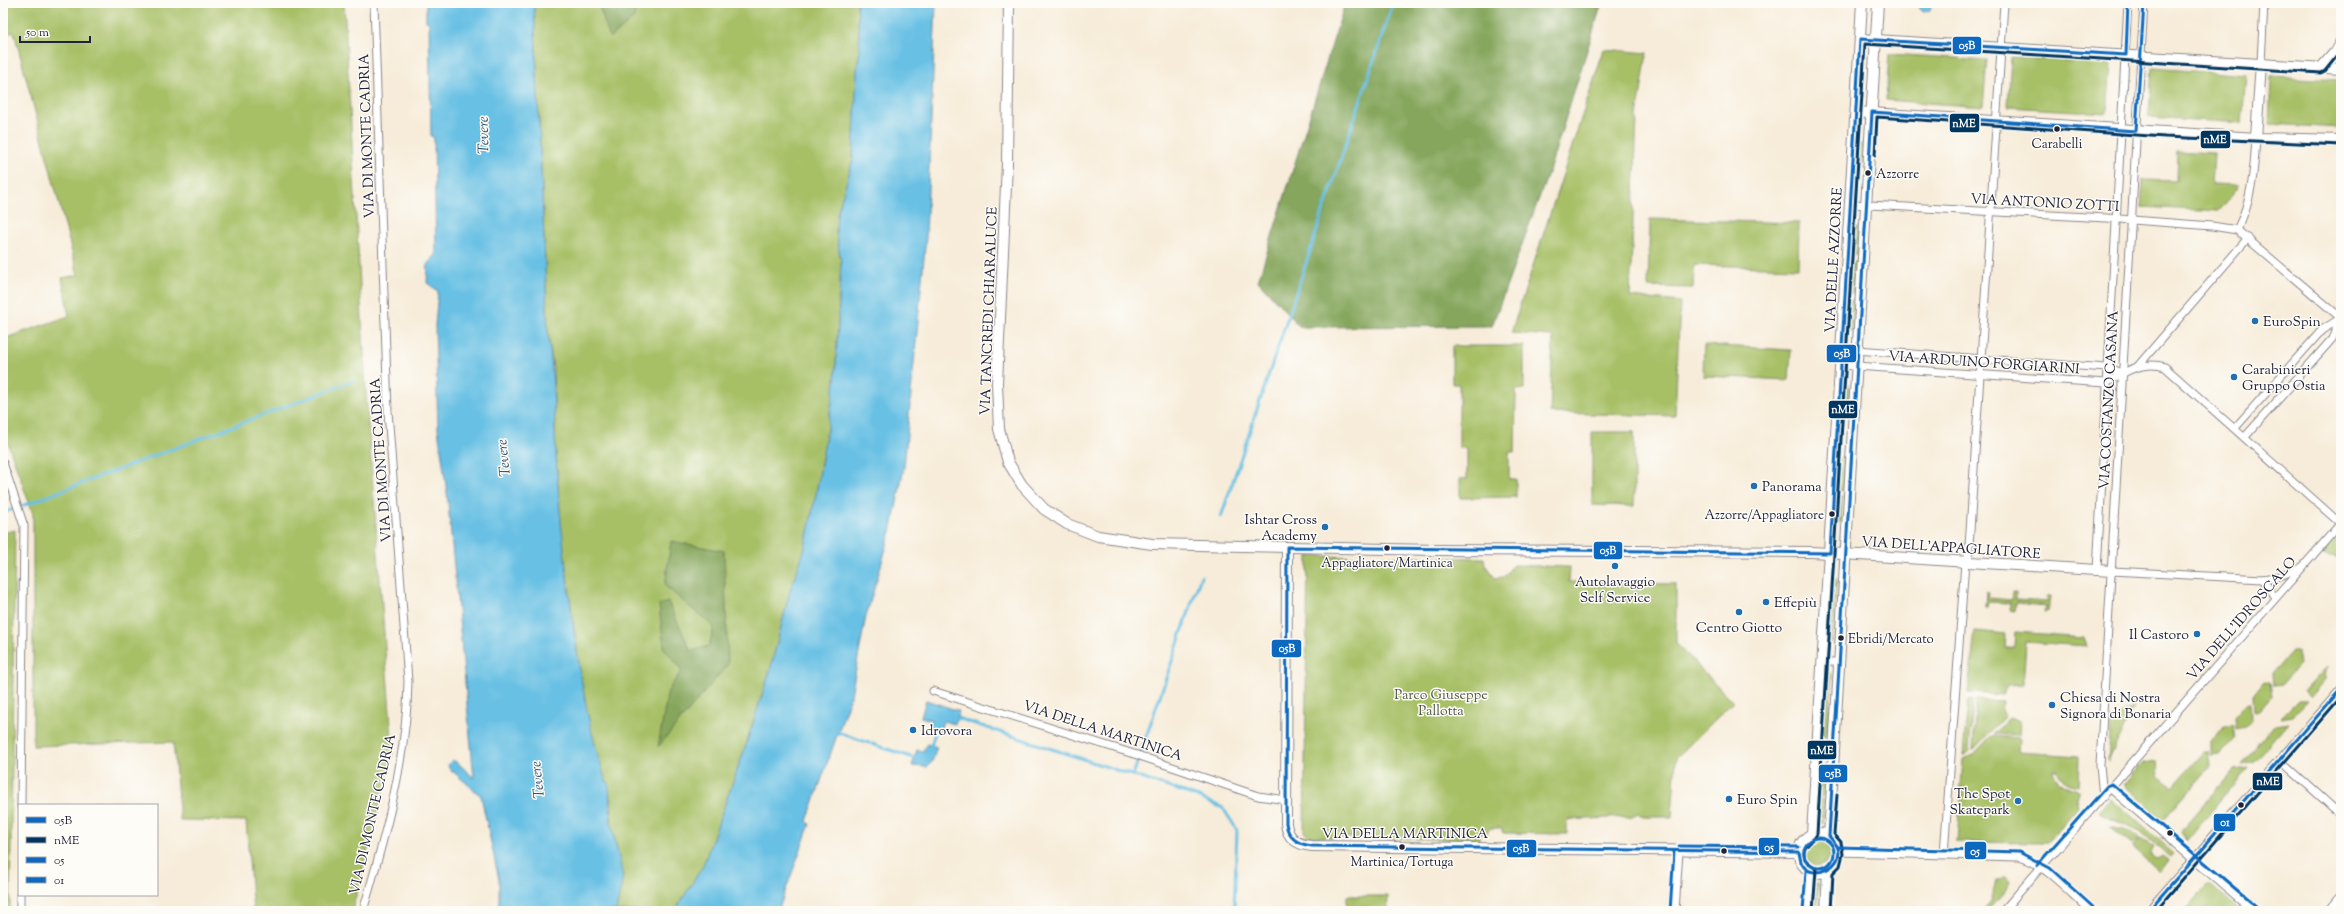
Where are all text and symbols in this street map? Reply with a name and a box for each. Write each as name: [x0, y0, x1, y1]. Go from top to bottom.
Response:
scale bar: [20, 18, 90, 44]
text: 50 m: [25, 24, 49, 42]
line badge: 05B: [1952, 36, 1982, 55]
text: 05B: [1959, 38, 1975, 54]
street label: VIA DI MONTE CADRIA: [355, 53, 381, 219]
line badge: nME: [1949, 113, 1980, 133]
water label: Tevere: [474, 116, 495, 154]
text: nME: [1952, 116, 1976, 132]
marker: Carabelli: [2052, 124, 2062, 134]
line badge: nME: [2200, 130, 2231, 149]
text: nME: [2203, 132, 2227, 148]
place label: Carabelli: [2032, 136, 2083, 154]
place label: Azzorre: [1876, 166, 1919, 184]
marker: Azzorre: [1863, 168, 1873, 178]
street label: VIA DELLE AZZORRE: [1821, 186, 1849, 333]
street label: VIA ANTONIO ZOTTI: [1970, 190, 2120, 218]
street label: VIA TANCREDI CHIARALUCE: [976, 206, 1004, 416]
street label: VIA COSTANZO CASANA: [2095, 309, 2125, 490]
place label: EuroSpin: [2263, 313, 2321, 333]
marker: EuroSpin: [2250, 316, 2260, 326]
line badge: 05B: [1826, 344, 1857, 363]
text: 05B: [1834, 346, 1850, 362]
street label: VIA ARDUINO FORGIARINI: [1887, 347, 2081, 381]
place label: Carabinieri Gruppo Ostia: [2242, 361, 2326, 397]
marker: Carabinieri Gruppo Ostia: [2229, 372, 2239, 382]
street label: VIA DI MONTE CADRIA: [366, 376, 398, 543]
line badge: nME: [1828, 400, 1858, 419]
text: nME: [1831, 402, 1855, 418]
water label: Tevere: [492, 438, 517, 478]
place label: Panorama: [1762, 478, 1822, 498]
marker: Panorama: [1749, 481, 1759, 491]
place label: Azzorre/Appagliatore: [1705, 507, 1824, 525]
marker: Azzorre/Appagliatore: [1827, 509, 1837, 519]
place label: Ishtar Cross Academy: [1245, 511, 1317, 547]
marker: Ishtar Cross Academy: [1320, 522, 1330, 532]
street label: VIA DELL'APPAGLIATORE: [1860, 533, 2042, 565]
line badge: 05B: [1593, 541, 1623, 560]
marker: Appagliatore/Martinica: [1382, 543, 1392, 553]
text: 05B: [1600, 543, 1616, 559]
street label: VIA DELL'IDROSCALO: [2183, 553, 2302, 686]
place label: Appagliatore/Martinica: [1321, 555, 1453, 573]
marker: Autolavaggio Self Service: [1610, 561, 1620, 571]
place label: Autolavaggio Self Service: [1575, 573, 1655, 609]
place label: Effepiù: [1774, 594, 1817, 614]
marker: Effepiù: [1761, 597, 1771, 607]
marker: Centro Giotto: [1734, 607, 1744, 617]
place label: Centro Giotto: [1696, 619, 1783, 639]
place label: Il Castoro: [2129, 626, 2189, 646]
marker: Il Castoro: [2192, 629, 2202, 639]
place label: Ebridi/Mercato: [1848, 631, 1934, 649]
marker: Ebridi/Mercato: [1836, 633, 1846, 643]
line badge: 05B: [1271, 639, 1302, 658]
text: 05B: [1279, 641, 1295, 657]
park label: Parco Giuseppe Pallotta: [1394, 686, 1488, 722]
place label: Chiesa di Nostra Signora di Bonaria: [2060, 689, 2172, 725]
street label: VIA DELLA MARTINICA: [1020, 697, 1185, 767]
marker: Chiesa di Nostra Signora di Bonaria: [2047, 700, 2057, 710]
place label: Idrovora: [921, 722, 973, 742]
marker: Idrovora: [908, 725, 918, 735]
street label: VIA DI MONTE CADRIA: [346, 731, 402, 897]
line badge: nME: [1807, 740, 1837, 760]
text: nME: [1810, 743, 1834, 759]
water label: Tevere: [526, 760, 551, 800]
line badge: 05B: [1818, 764, 1848, 783]
text: 05B: [1825, 766, 1841, 782]
line badge: nME: [2252, 772, 2283, 791]
text: nME: [2256, 774, 2280, 790]
place label: The Spot Skatepark: [1950, 785, 2010, 821]
place label: Euro Spin: [1737, 791, 1798, 811]
marker: Euro Spin: [1724, 794, 1734, 804]
marker: The Spot Skatepark: [2013, 796, 2023, 806]
unlabelled marker: [2236, 800, 2246, 810]
legend: [18, 804, 158, 896]
text: 05B: [54, 812, 72, 830]
line badge: 01: [2213, 813, 2236, 832]
text: 01: [2220, 815, 2230, 831]
street label: VIA DELLA MARTINICA: [1322, 825, 1489, 845]
unlabelled marker: [2165, 828, 2175, 838]
text: nME: [54, 832, 80, 850]
line badge: 05: [1758, 837, 1780, 856]
line badge: 05B: [1506, 839, 1537, 858]
text: 05: [1764, 840, 1774, 856]
text: 05B: [1513, 841, 1529, 857]
line badge: 05: [1964, 841, 1987, 860]
marker: Martinica/Tortuga: [1397, 842, 1407, 852]
text: 05: [1970, 844, 1980, 860]
unlabelled marker: [1719, 846, 1729, 856]
text: 05: [54, 852, 64, 870]
place label: Martinica/Tortuga: [1350, 854, 1454, 872]
text: 01: [54, 872, 64, 890]

